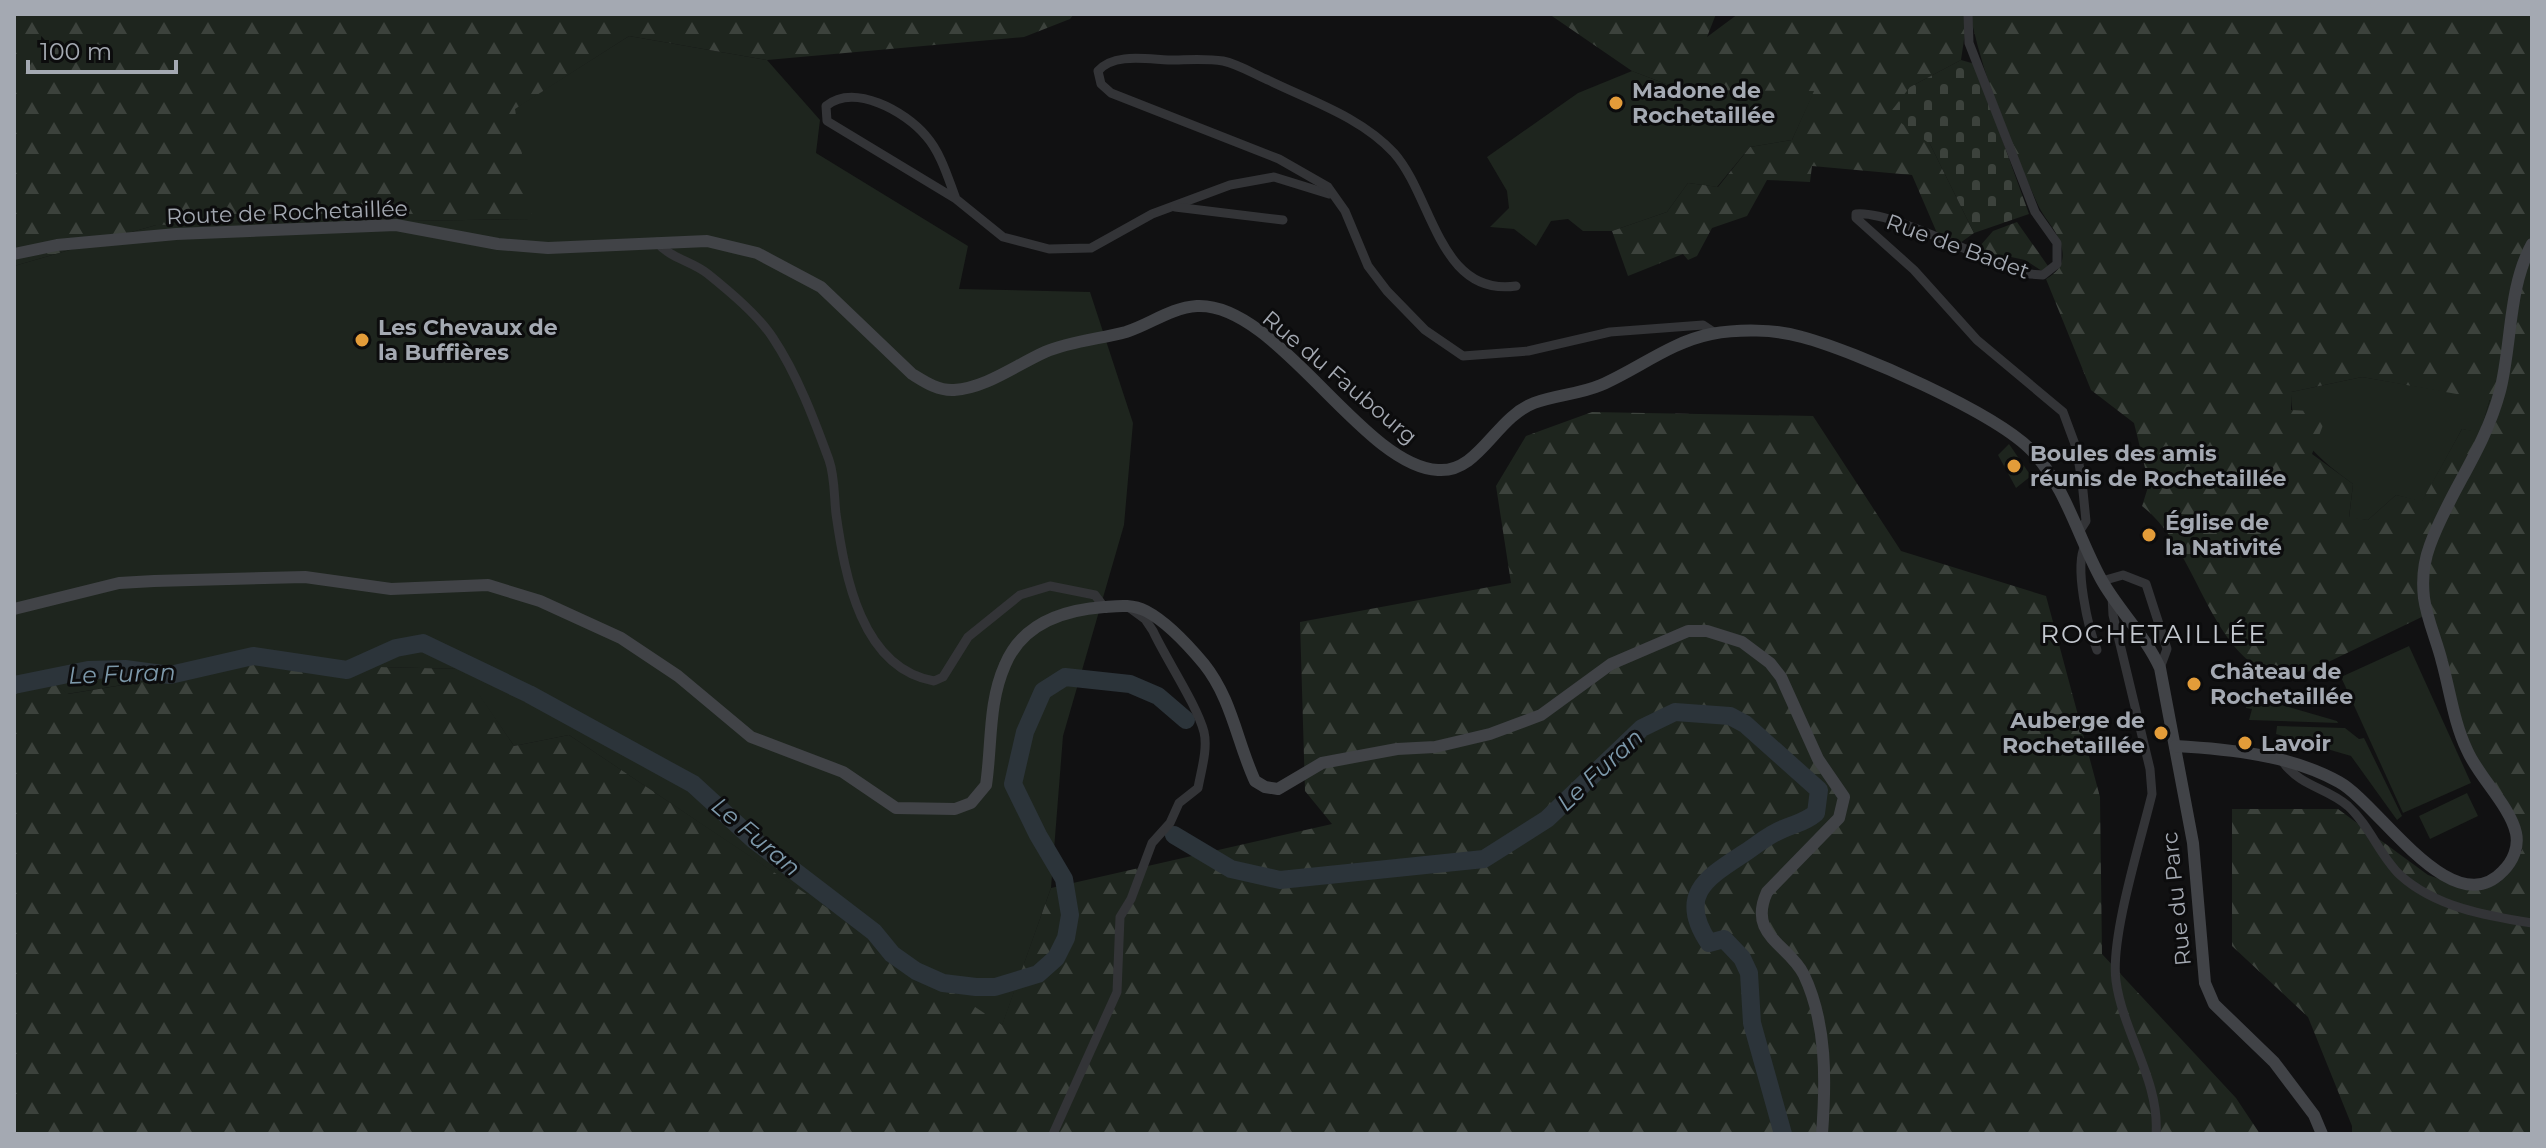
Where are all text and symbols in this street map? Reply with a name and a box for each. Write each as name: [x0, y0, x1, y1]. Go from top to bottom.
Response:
scale bar: [28, 24, 176, 74]
text: 100 m: [40, 37, 112, 66]
place label: Madone de Rochetaillée: [1632, 77, 1775, 129]
marker: Madone de Rochetaillée: [1607, 94, 1625, 112]
street label: Route de Rochetaillée: [166, 195, 408, 230]
street label: Rue de Badet: [1883, 208, 2033, 285]
street label: Rue du Faubourg: [1257, 305, 1422, 450]
place label: Les Chevaux de la Buffières: [378, 314, 558, 366]
marker: Les Chevaux de la Buffières: [353, 331, 371, 349]
place label: Boules des amis réunis de Rochetaillée: [2030, 440, 2287, 492]
marker: Boules des amis réunis de Rochetaillée: [2005, 457, 2023, 475]
place label: Église de la Nativité: [2165, 509, 2282, 561]
marker: Église de la Nativité: [2140, 526, 2158, 544]
district label: ROCHETAILLÉE: [2040, 618, 2268, 650]
water label: Le Furan: [68, 657, 176, 690]
place label: Château de Rochetaillée: [2210, 658, 2353, 710]
marker: Château de Rochetaillée: [2185, 675, 2203, 693]
place label: Auberge de Rochetaillée: [2002, 707, 2145, 759]
water label: Le Furan: [1550, 722, 1649, 817]
marker: Auberge de Rochetaillée: [2152, 724, 2170, 742]
place label: Lavoir: [2261, 730, 2331, 757]
marker: Lavoir: [2236, 734, 2254, 752]
water label: Le Furan: [706, 791, 807, 882]
street label: Rue du Parc: [2156, 831, 2197, 967]

